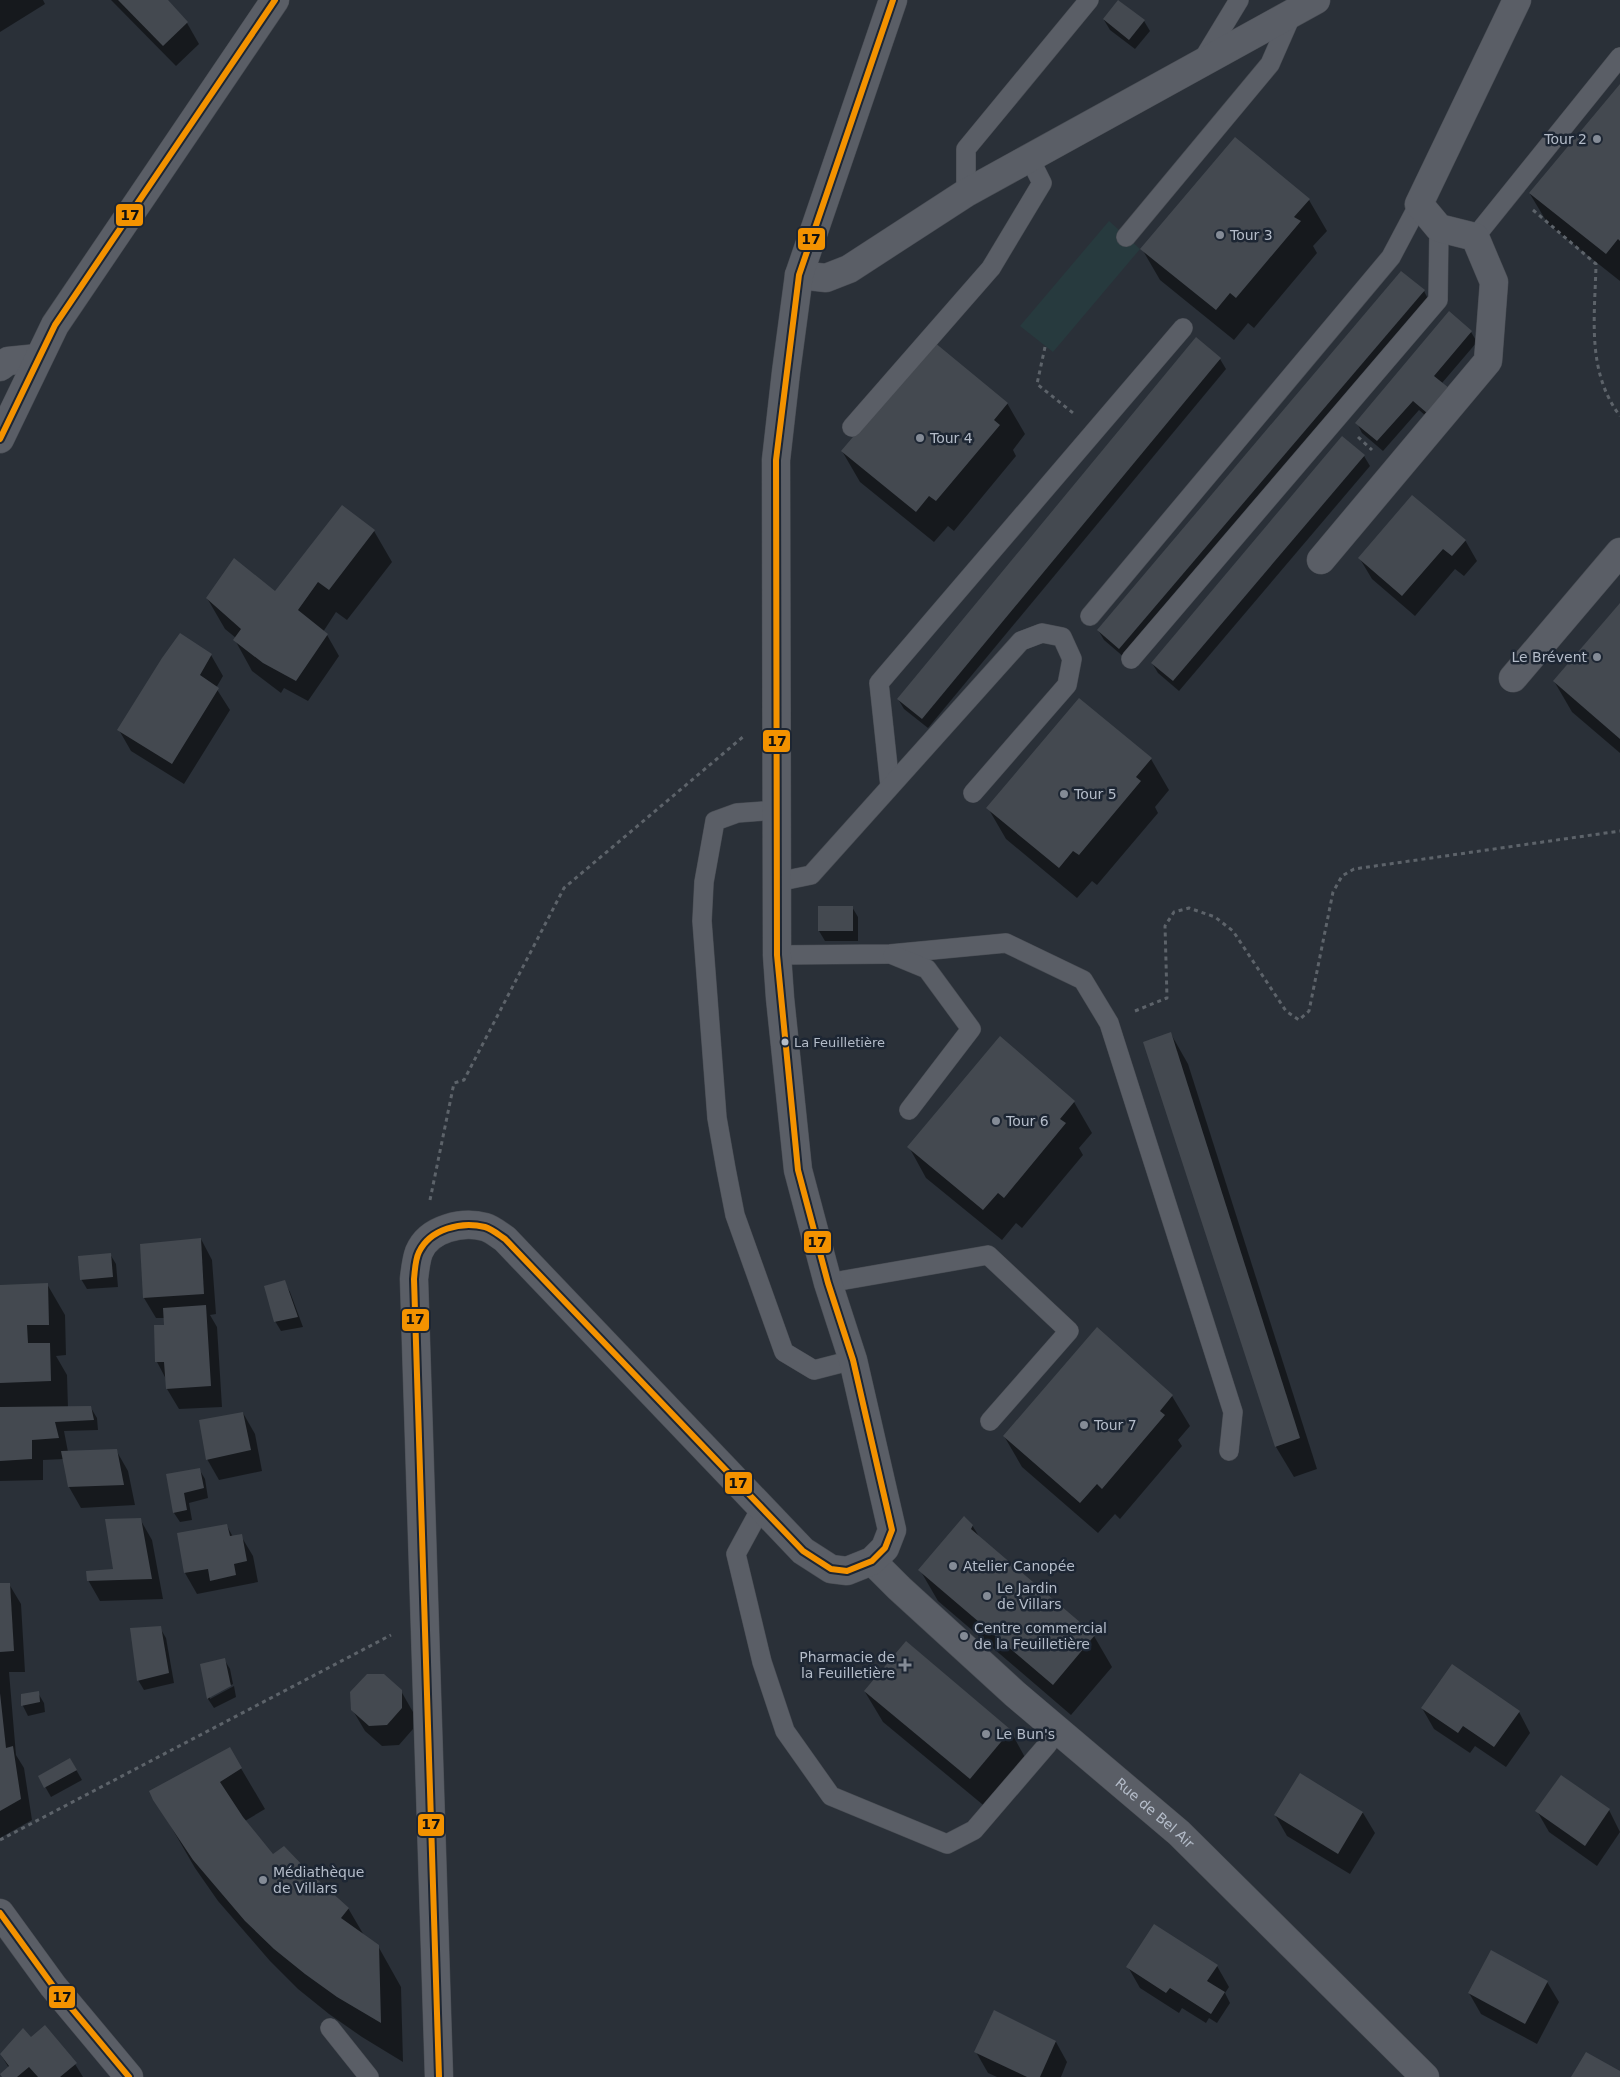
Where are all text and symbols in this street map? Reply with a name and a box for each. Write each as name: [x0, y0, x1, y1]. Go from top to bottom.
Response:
place label: Tour 2: [1543, 131, 1587, 147]
marker: Tour 2: [1591, 133, 1603, 145]
line badge: 17: [115, 203, 144, 227]
text: 17: [120, 207, 140, 223]
line badge: 17: [797, 227, 826, 251]
place label: Tour 3: [1229, 227, 1273, 243]
marker: Tour 3: [1214, 229, 1226, 241]
text: 17: [801, 231, 821, 247]
place label: Tour 4: [929, 430, 973, 446]
marker: Tour 4: [914, 432, 926, 444]
place label: Le Brévent: [1511, 649, 1588, 665]
marker: Le Brévent: [1591, 651, 1603, 663]
line badge: 17: [762, 729, 791, 753]
text: 17: [767, 733, 787, 749]
place label: Tour 5: [1073, 786, 1117, 802]
marker: Tour 5: [1058, 788, 1070, 800]
place label: La Feuilletière: [794, 1035, 885, 1050]
marker: La Feuilletière: [780, 1037, 790, 1047]
place label: Tour 6: [1005, 1113, 1049, 1129]
marker: Tour 6: [990, 1115, 1002, 1127]
line badge: 17: [803, 1230, 832, 1254]
text: 17: [807, 1234, 827, 1250]
line badge: 17: [401, 1308, 430, 1332]
text: 17: [405, 1311, 425, 1327]
place label: Tour 7: [1093, 1417, 1137, 1433]
marker: Tour 7: [1078, 1419, 1090, 1431]
line badge: 17: [724, 1471, 753, 1495]
text: 17: [728, 1475, 748, 1491]
place label: Atelier Canopée: [963, 1558, 1075, 1574]
marker: Atelier Canopée: [947, 1560, 959, 1572]
place label: Le Jardin de Villars: [997, 1580, 1062, 1612]
marker: Le Jardin de Villars: [981, 1590, 993, 1602]
place label: Centre commercial de la Feuilletière: [974, 1620, 1107, 1652]
marker: Centre commercial de la Feuilletière: [958, 1630, 970, 1642]
place label: Pharmacie de la Feuilletière: [799, 1649, 895, 1681]
marker: Pharmacie de la Feuilletière: [899, 1659, 911, 1671]
place label: Le Bun's: [996, 1726, 1055, 1742]
marker: Le Bun's: [980, 1728, 992, 1740]
street label: Rue de Bel Air: [1112, 1775, 1198, 1852]
line badge: 17: [417, 1813, 445, 1837]
text: 17: [421, 1816, 441, 1832]
place label: Médiathèque de Villars: [273, 1864, 364, 1896]
marker: Médiathèque de Villars: [257, 1874, 269, 1886]
line badge: 17: [48, 1985, 76, 2009]
text: 17: [52, 1989, 72, 2005]

